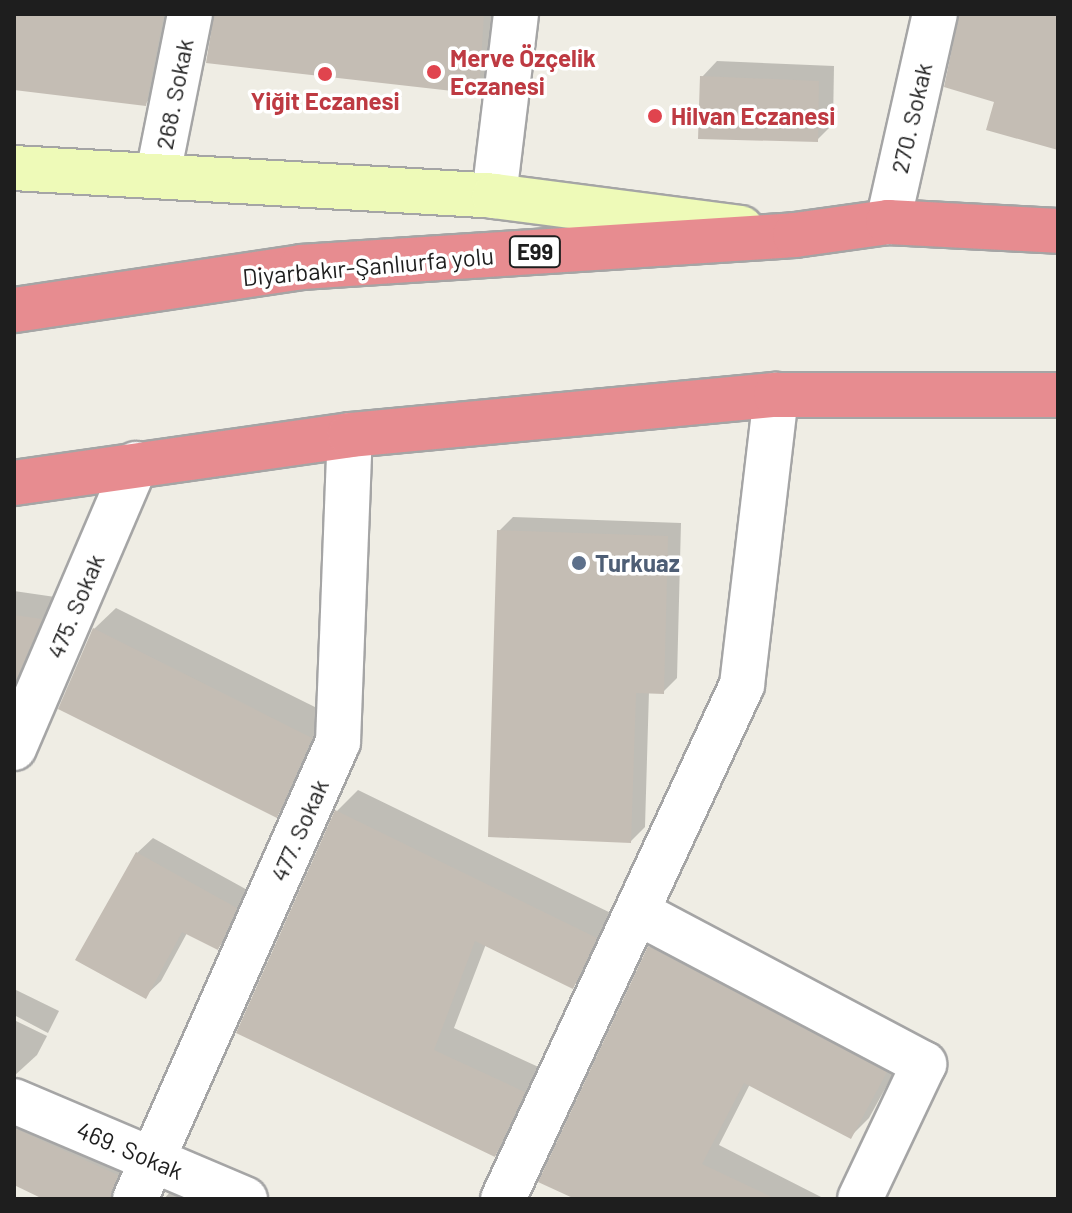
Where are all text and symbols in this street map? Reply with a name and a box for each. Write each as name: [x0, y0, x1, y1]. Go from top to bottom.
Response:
street label: 268. Sokak: [149, 36, 199, 152]
place label: Merve Özçelik Eczanesi: [450, 44, 596, 100]
street label: 270. Sokak: [884, 60, 938, 176]
marker: Merve Özçelik Eczanesi: [425, 63, 443, 81]
marker: Yiğit Eczanesi: [316, 65, 334, 83]
place label: Yiğit Eczanesi: [250, 87, 400, 115]
place label: Hilvan Eczanesi: [671, 102, 835, 130]
marker: Hilvan Eczanesi: [646, 107, 664, 125]
road number: E99: [507, 234, 563, 270]
street label: Diyarbakır-Şanlıurfa yolu: [241, 241, 495, 291]
street label: 475. Sokak: [40, 549, 110, 663]
place label: Turkuaz: [595, 549, 680, 577]
marker: Turkuaz: [570, 554, 588, 572]
street label: 477. Sokak: [264, 774, 334, 886]
street label: 469. Sokak: [72, 1115, 188, 1185]

